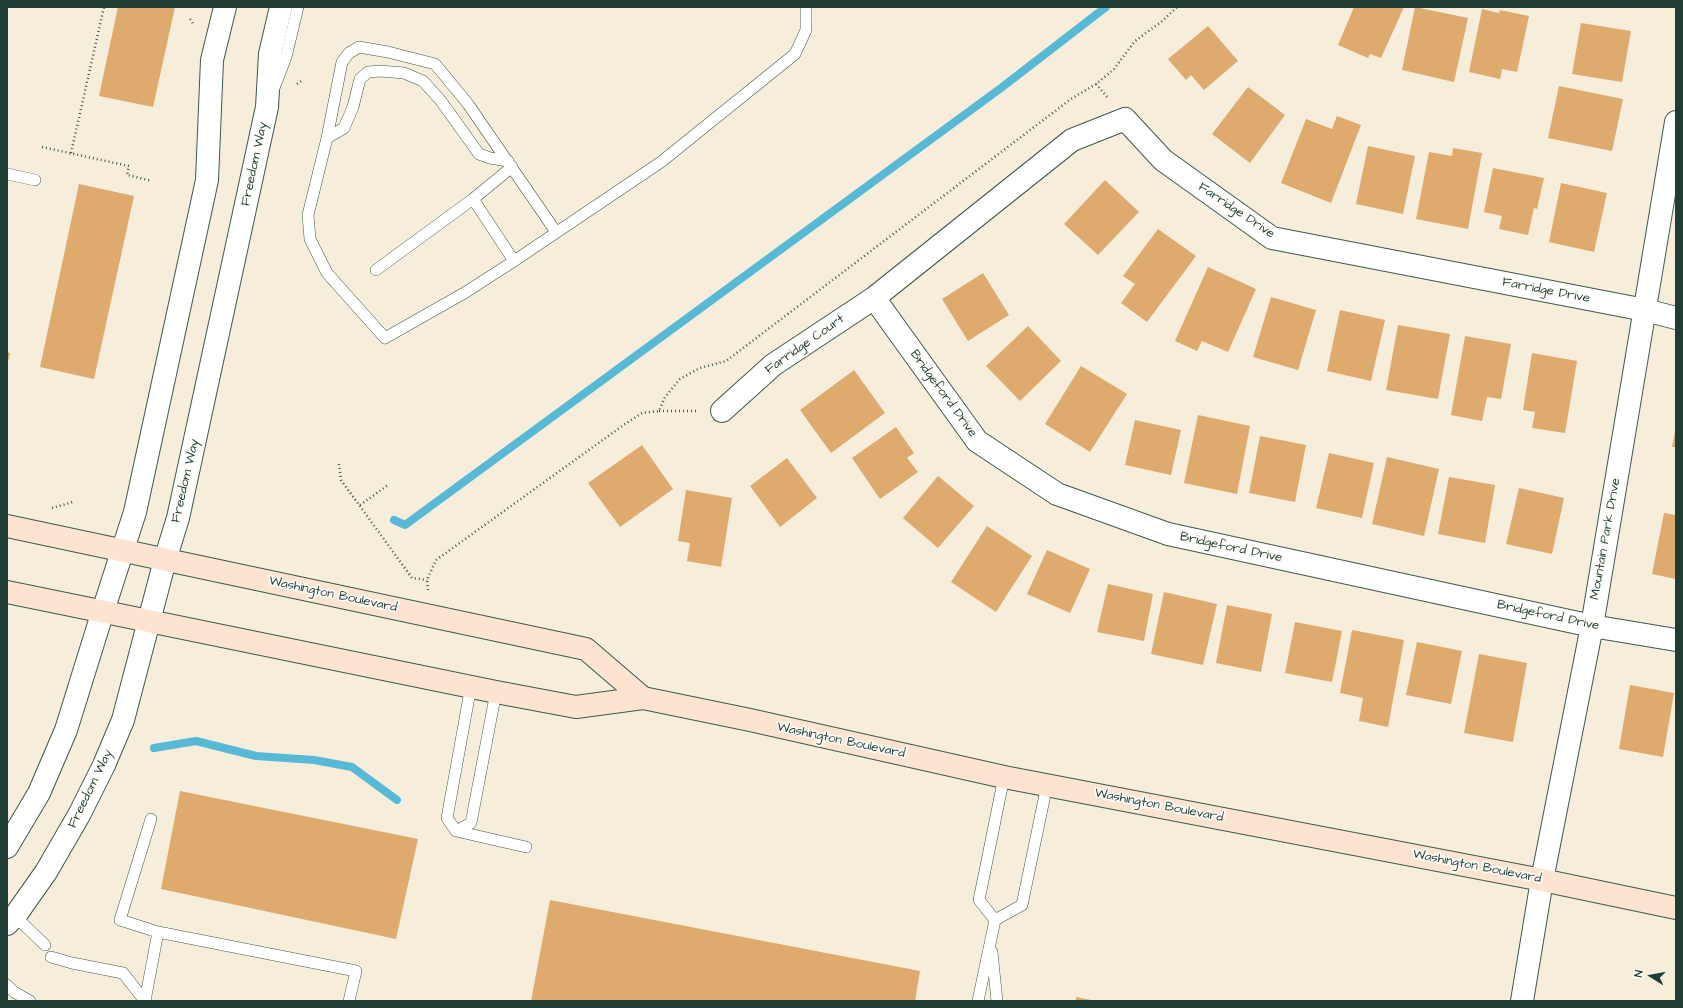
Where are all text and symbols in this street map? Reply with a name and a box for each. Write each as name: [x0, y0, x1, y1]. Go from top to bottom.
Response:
street label: Freedom Way: [238, 121, 272, 207]
street label: Farridge Drive: [1195, 180, 1277, 242]
street label: Farridge Drive: [1501, 275, 1591, 307]
street label: Farridge Court: [762, 312, 848, 378]
street label: Bridgeford Drive: [906, 347, 980, 441]
street label: Freedom Way: [169, 438, 203, 524]
street label: Mountain Park Drive: [1588, 477, 1624, 601]
street label: Bridgeford Drive: [1178, 530, 1284, 566]
street label: Washington Boulevard: [267, 574, 399, 616]
street label: Bridgeford Drive: [1495, 598, 1601, 634]
street label: Washington Boulevard: [775, 720, 907, 762]
street label: Freedom Way: [65, 747, 117, 831]
street label: Washington Boulevard: [1093, 786, 1225, 826]
street label: Washington Boulevard: [1411, 847, 1543, 887]
north arrow: [1631, 956, 1671, 996]
text: N: [1631, 969, 1647, 978]

